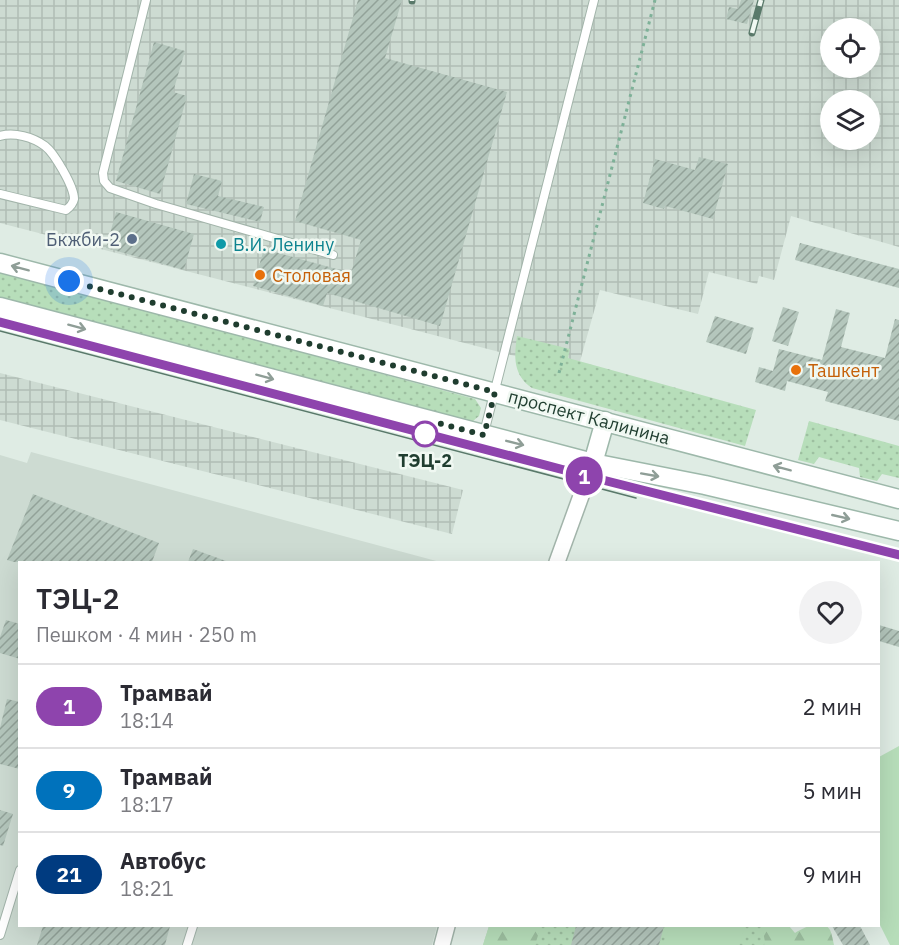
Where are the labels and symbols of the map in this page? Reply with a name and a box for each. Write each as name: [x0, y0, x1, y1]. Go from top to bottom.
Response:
place label: Бкжби-2: [46, 228, 120, 251]
marker: Бкжби-2: [125, 232, 139, 246]
place label: В.И. Ленину: [233, 233, 334, 256]
marker: В.И. Ленину: [214, 237, 228, 251]
one-way arrow: [11, 261, 30, 273]
place label: Столовая: [272, 264, 351, 287]
your location: [54, 266, 84, 296]
marker: Столовая: [253, 268, 267, 282]
one-way arrow: [67, 322, 86, 334]
place label: Ташкент: [808, 359, 880, 382]
marker: Ташкент: [789, 363, 803, 377]
one-way arrow: [256, 372, 275, 384]
street label: проспект Калинина: [506, 384, 673, 450]
marker: ТЭЦ-2: [412, 421, 438, 447]
one-way arrow: [505, 437, 524, 449]
place label: ТЭЦ-2: [398, 449, 452, 472]
line badge: 1: [564, 456, 604, 496]
one-way arrow: [772, 462, 791, 473]
one-way arrow: [640, 470, 660, 481]
one-way arrow: [830, 512, 850, 523]

